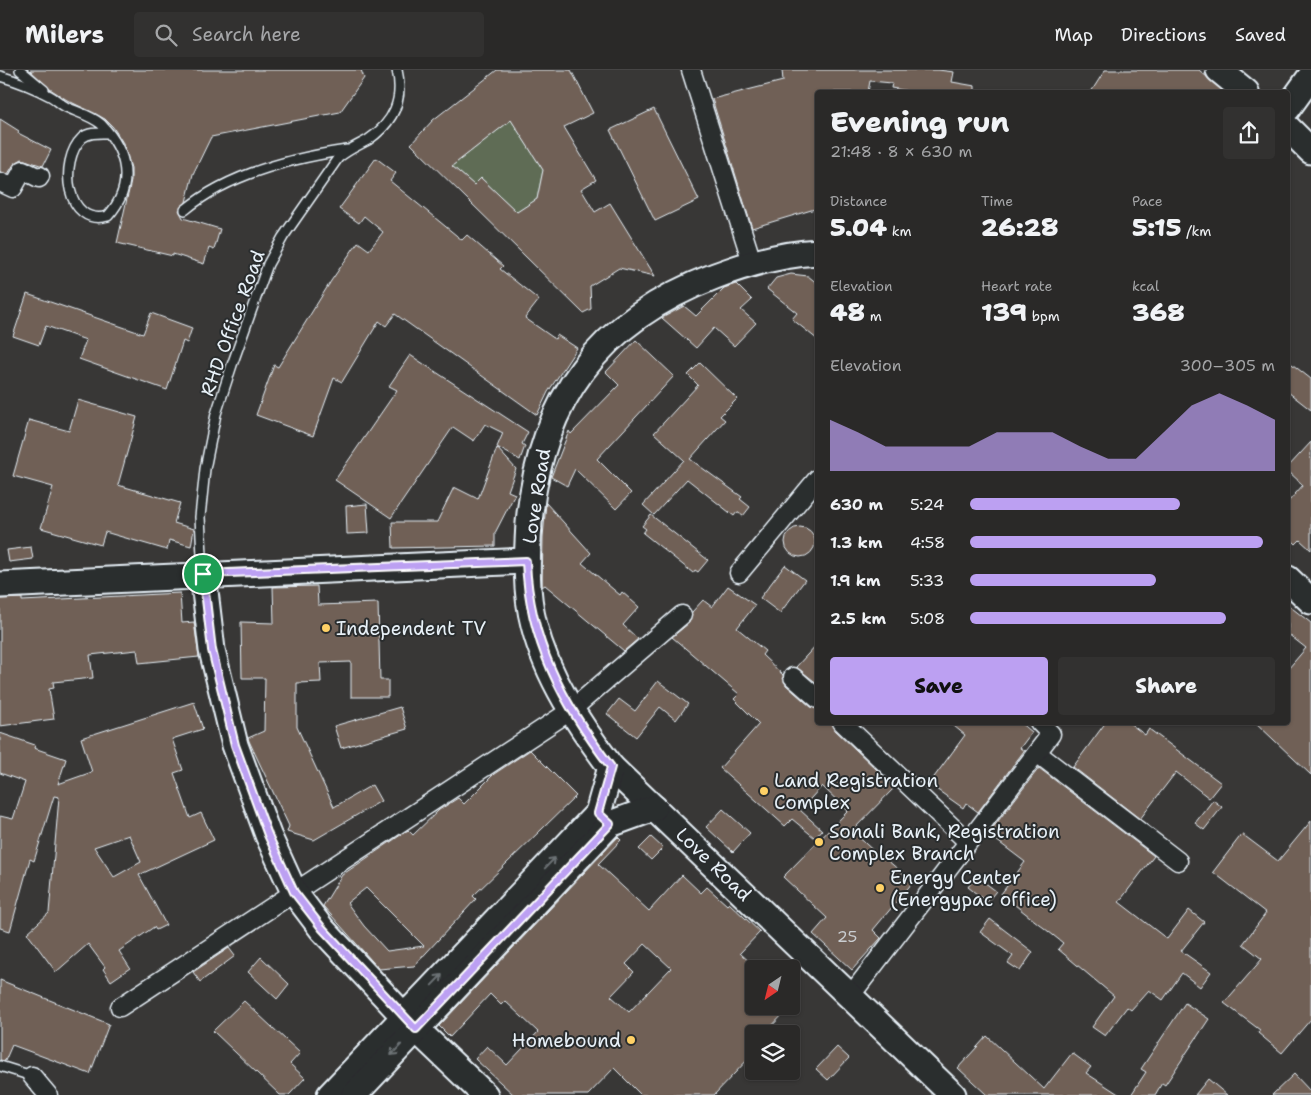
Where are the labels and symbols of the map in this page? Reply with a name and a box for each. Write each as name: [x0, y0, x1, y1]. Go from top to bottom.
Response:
street label: RHD Office Road: [194, 247, 270, 400]
street label: Love Road: [517, 447, 556, 545]
pin: [182, 553, 224, 595]
place label: Independent TV: [336, 616, 486, 641]
marker: Independent TV: [320, 622, 332, 634]
place label: Land Registration Complex: [774, 768, 938, 815]
marker: Land Registration Complex: [758, 785, 770, 797]
place label: Sonali Bank, Registration Complex Branch: [829, 819, 1060, 866]
street label: Love Road: [670, 822, 757, 907]
marker: Sonali Bank, Registration Complex Branch: [813, 836, 825, 848]
one-way arrow: [544, 857, 556, 869]
place label: Energy Center (Energypac office): [890, 865, 1057, 912]
marker: Energy Center (Energypac office): [874, 882, 886, 894]
house number: 25: [837, 926, 857, 947]
north arrow: [745, 960, 800, 1015]
one-way arrow: [431, 975, 443, 987]
place label: Homebound: [512, 1028, 621, 1053]
marker: Homebound: [625, 1034, 637, 1046]
one-way arrow: [390, 1044, 402, 1057]

